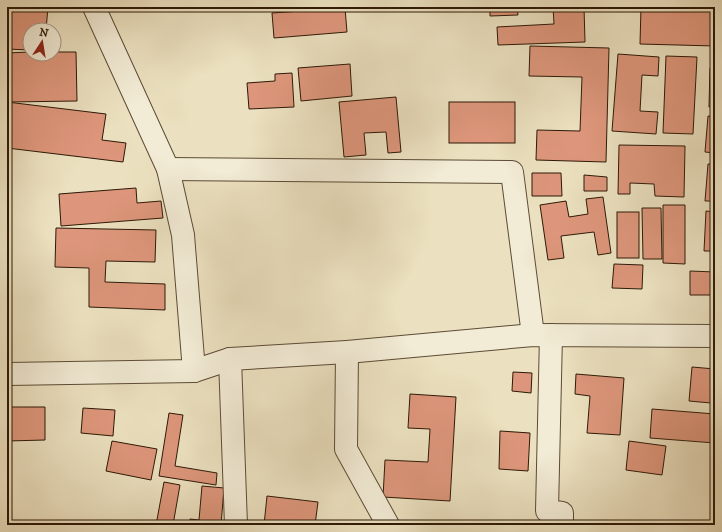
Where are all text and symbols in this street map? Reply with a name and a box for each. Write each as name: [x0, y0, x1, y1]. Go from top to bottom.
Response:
north arrow: [22, 22, 62, 62]
text: N: [38, 25, 50, 41]

